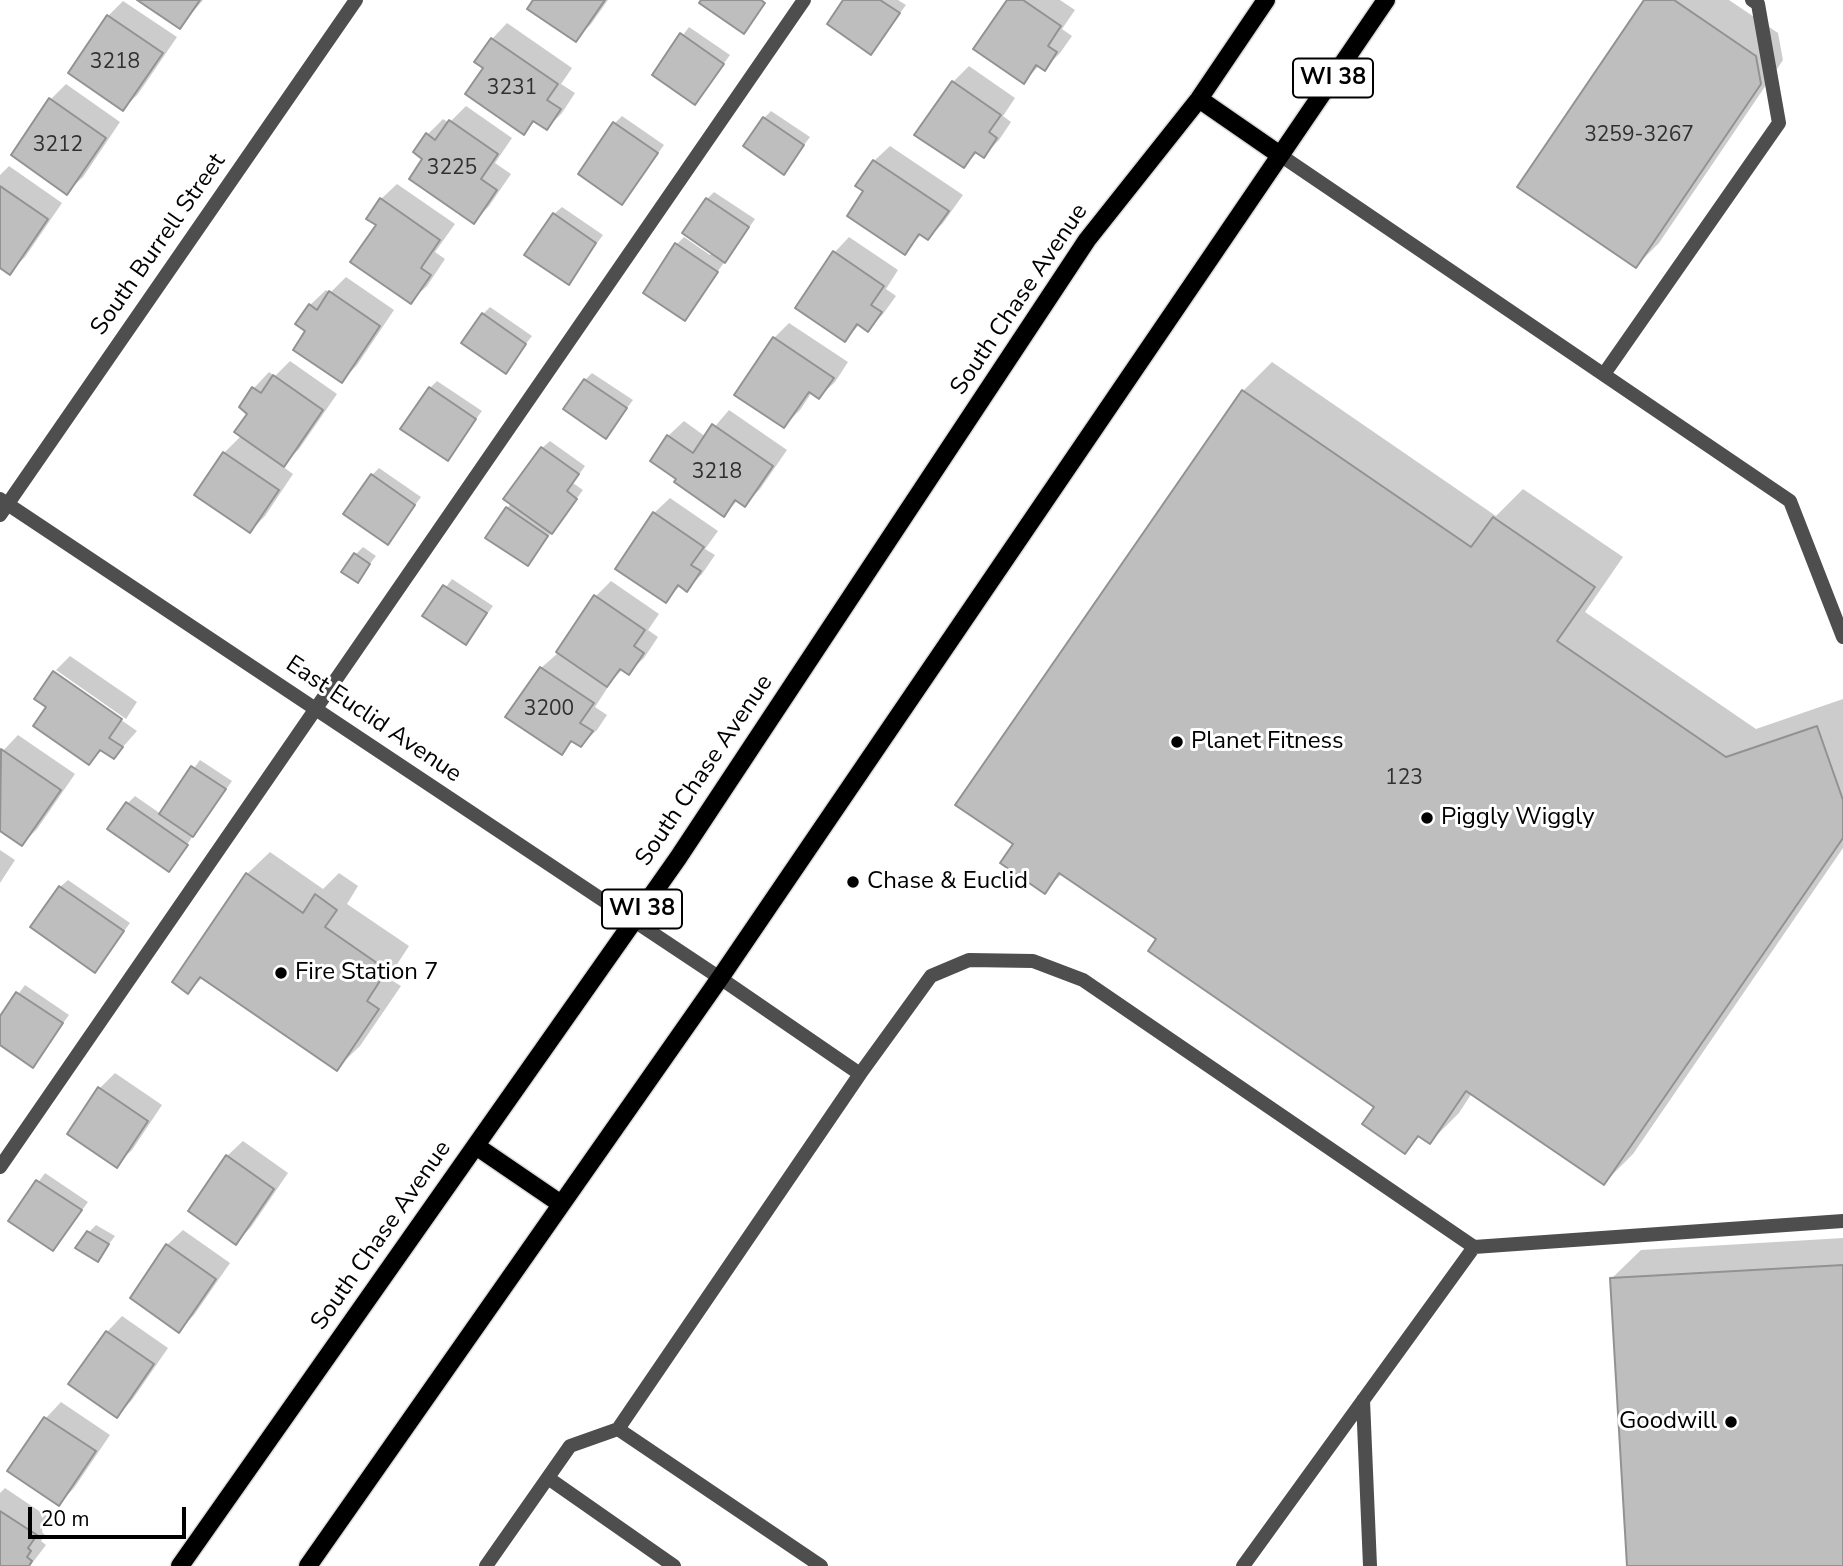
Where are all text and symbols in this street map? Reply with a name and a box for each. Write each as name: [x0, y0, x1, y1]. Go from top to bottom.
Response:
house number: 3218: [90, 50, 140, 76]
road number: WI 38: [1293, 58, 1373, 97]
house number: 3231: [487, 76, 537, 102]
house number: 3259-3267: [1584, 123, 1694, 149]
house number: 3212: [33, 133, 83, 159]
street label: South Burrell Street: [86, 149, 232, 341]
house number: 3225: [427, 156, 477, 182]
street label: South Chase Avenue: [945, 199, 1095, 401]
house number: 3218: [692, 460, 742, 486]
street label: East Euclid Avenue: [280, 651, 466, 789]
street label: South Chase Avenue: [630, 670, 780, 872]
house number: 3200: [524, 697, 574, 723]
place label: Planet Fitness: [1191, 728, 1344, 756]
marker: Planet Fitness: [1169, 734, 1185, 750]
house number: 123: [1385, 766, 1423, 792]
place label: Piggly Wiggly: [1441, 804, 1595, 832]
marker: Piggly Wiggly: [1419, 810, 1435, 826]
place label: Chase & Euclid: [867, 868, 1028, 896]
marker: Chase & Euclid: [845, 874, 861, 890]
road number: WI 38: [602, 890, 682, 928]
place label: Fire Station 7: [295, 959, 438, 987]
marker: Fire Station 7: [273, 965, 289, 981]
street label: South Chase Avenue: [306, 1136, 458, 1336]
place label: Goodwill: [1619, 1408, 1717, 1436]
marker: Goodwill: [1723, 1414, 1739, 1430]
scale bar: [32, 1492, 189, 1536]
text: 20 m: [41, 1505, 90, 1533]

